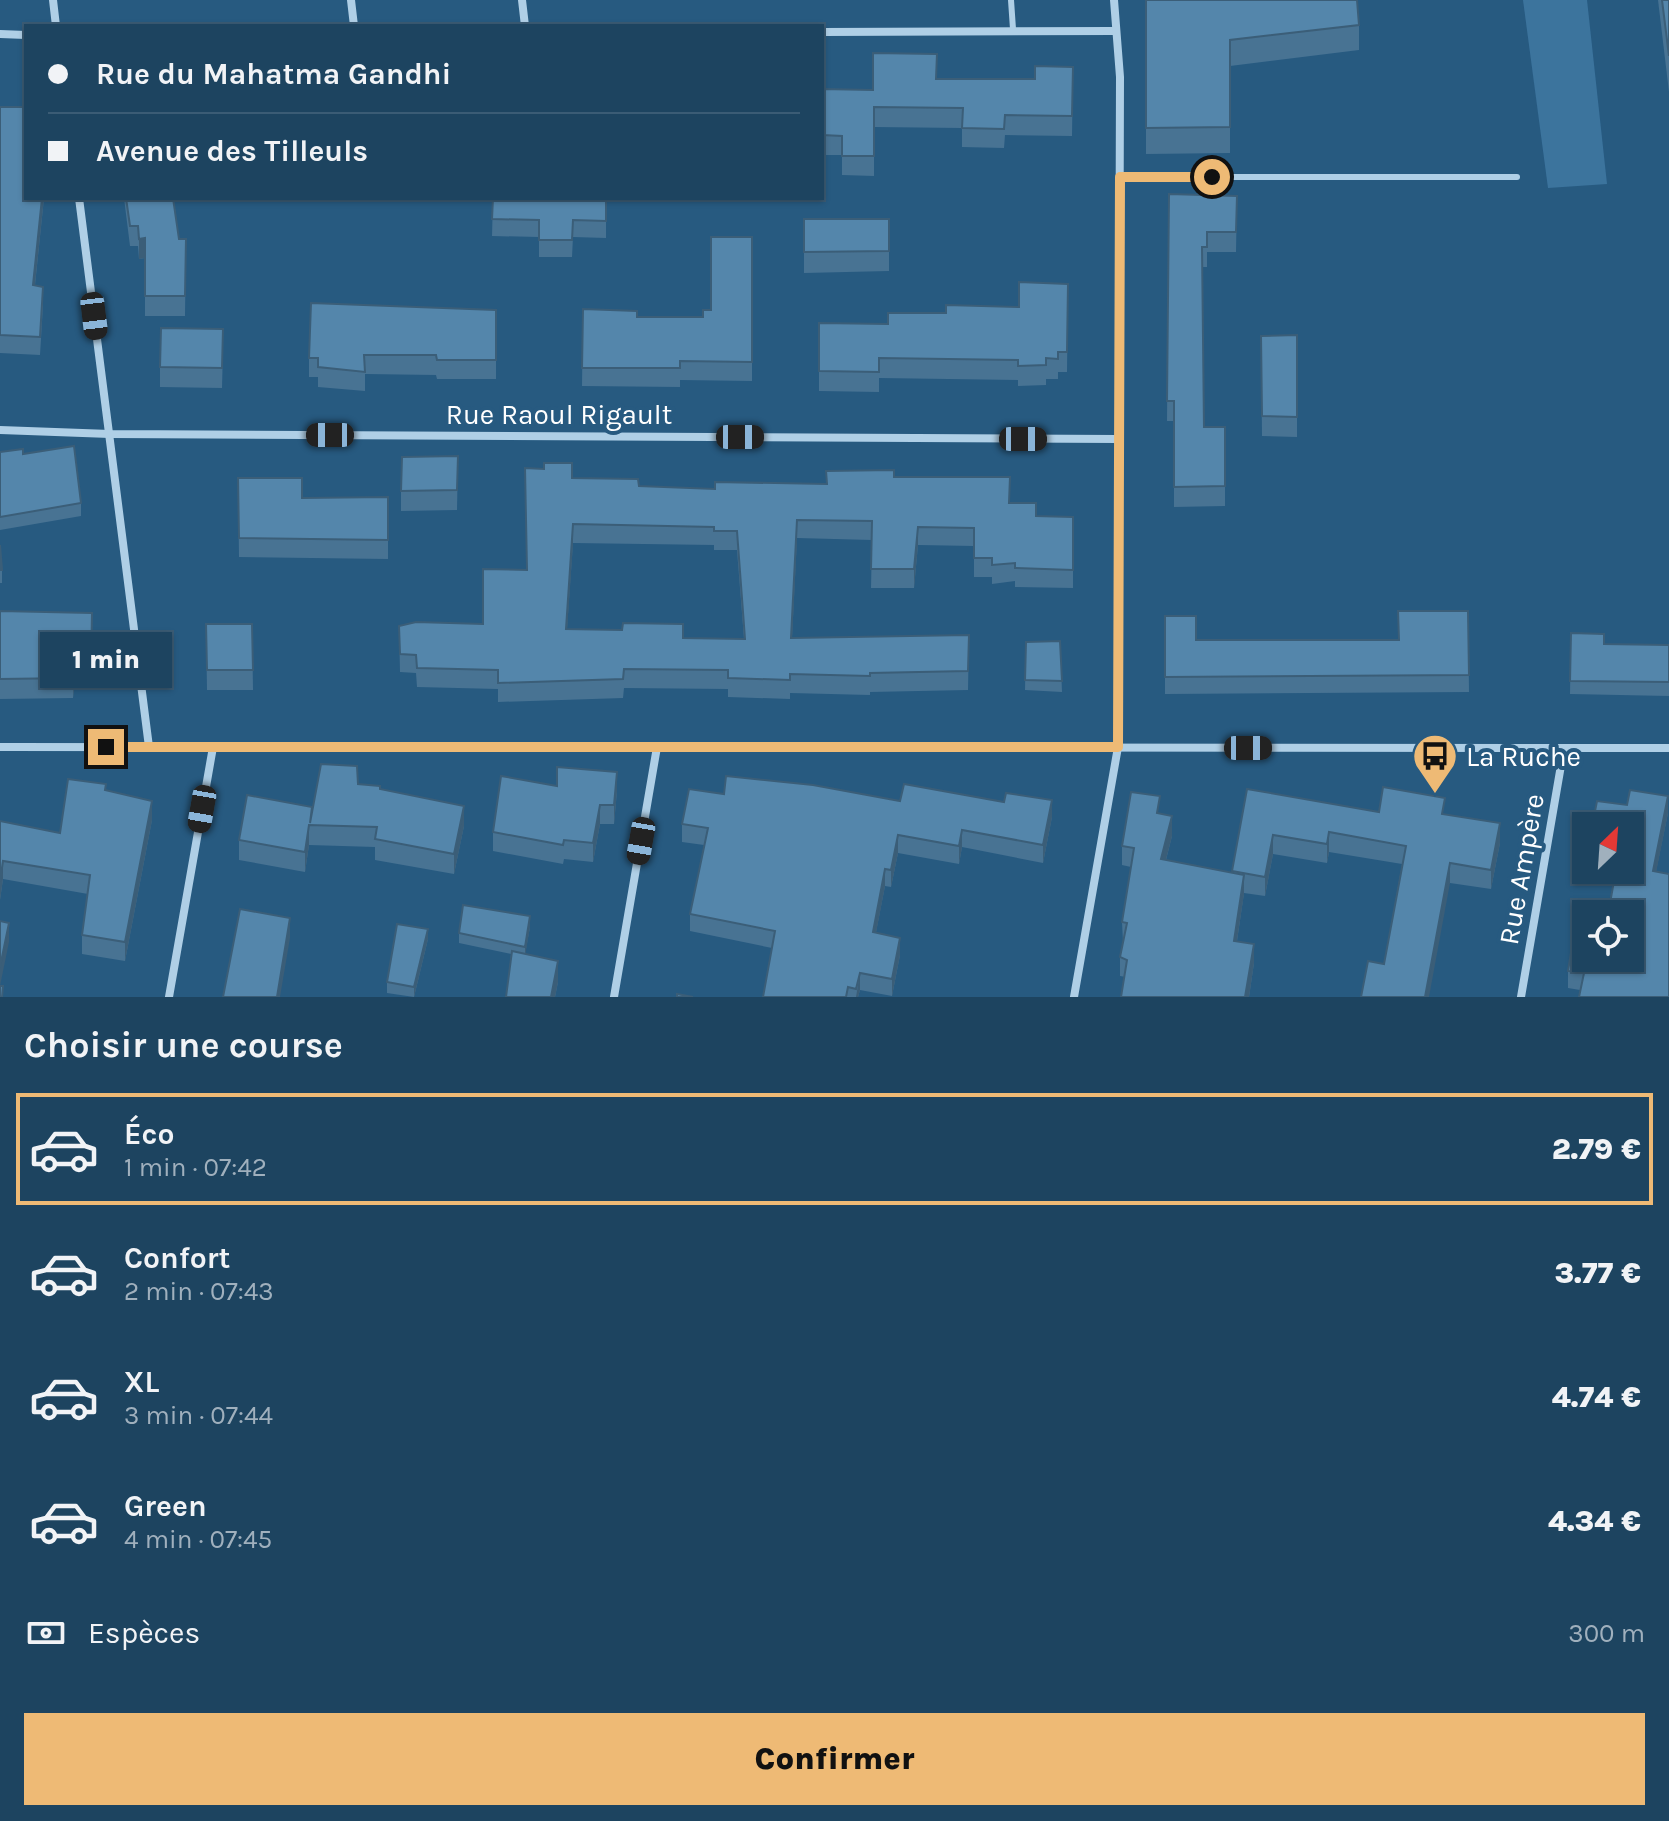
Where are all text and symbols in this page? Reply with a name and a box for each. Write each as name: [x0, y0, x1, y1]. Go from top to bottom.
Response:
text: Rue du Mahatma Gandhi: [96, 56, 451, 92]
text: Avenue des Tilleuls: [96, 133, 368, 169]
route start: [1194, 159, 1230, 195]
car: [79, 291, 109, 341]
street label: Rue Raoul Rigault: [446, 398, 672, 431]
car: [306, 423, 354, 447]
car: [716, 425, 764, 449]
car: [999, 427, 1047, 451]
callout: 1 min: [40, 631, 172, 687]
text: 1 min: [72, 644, 140, 675]
route end: [88, 729, 124, 765]
bus stop icon: La Ruche: [1411, 732, 1459, 795]
car: [1224, 736, 1272, 760]
place label: La Ruche: [1466, 740, 1581, 773]
car: [186, 783, 218, 835]
street label: Rue Ampère: [1492, 791, 1551, 947]
north arrow: [1572, 812, 1644, 884]
map controls: [1572, 812, 1644, 972]
car: [625, 815, 657, 867]
button: locate: [1572, 900, 1644, 972]
text: Choisir une course: [24, 1024, 343, 1066]
icon: car: [28, 1113, 100, 1185]
text: Éco: [124, 1116, 174, 1152]
text: 2.79 €: [1552, 1131, 1641, 1167]
text: 1 min · 07:42: [124, 1152, 267, 1183]
icon: car: [28, 1237, 100, 1309]
text: Confort: [124, 1240, 230, 1276]
text: 3.77 €: [1554, 1255, 1641, 1291]
text: 2 min · 07:43: [124, 1276, 274, 1307]
icon: car: [28, 1361, 100, 1433]
text: XL: [124, 1364, 159, 1400]
text: 4.74 €: [1552, 1379, 1641, 1415]
text: 3 min · 07:44: [124, 1400, 273, 1431]
icon: car: [28, 1485, 100, 1557]
text: Green: [124, 1488, 207, 1524]
text: 4.34 €: [1548, 1503, 1641, 1539]
text: 4 min · 07:45: [124, 1524, 272, 1555]
icon: cash: [24, 1611, 68, 1655]
text: Espèces: [88, 1615, 200, 1651]
text: 300 m: [1568, 1618, 1645, 1649]
button: Confirmer: [24, 1713, 1645, 1805]

